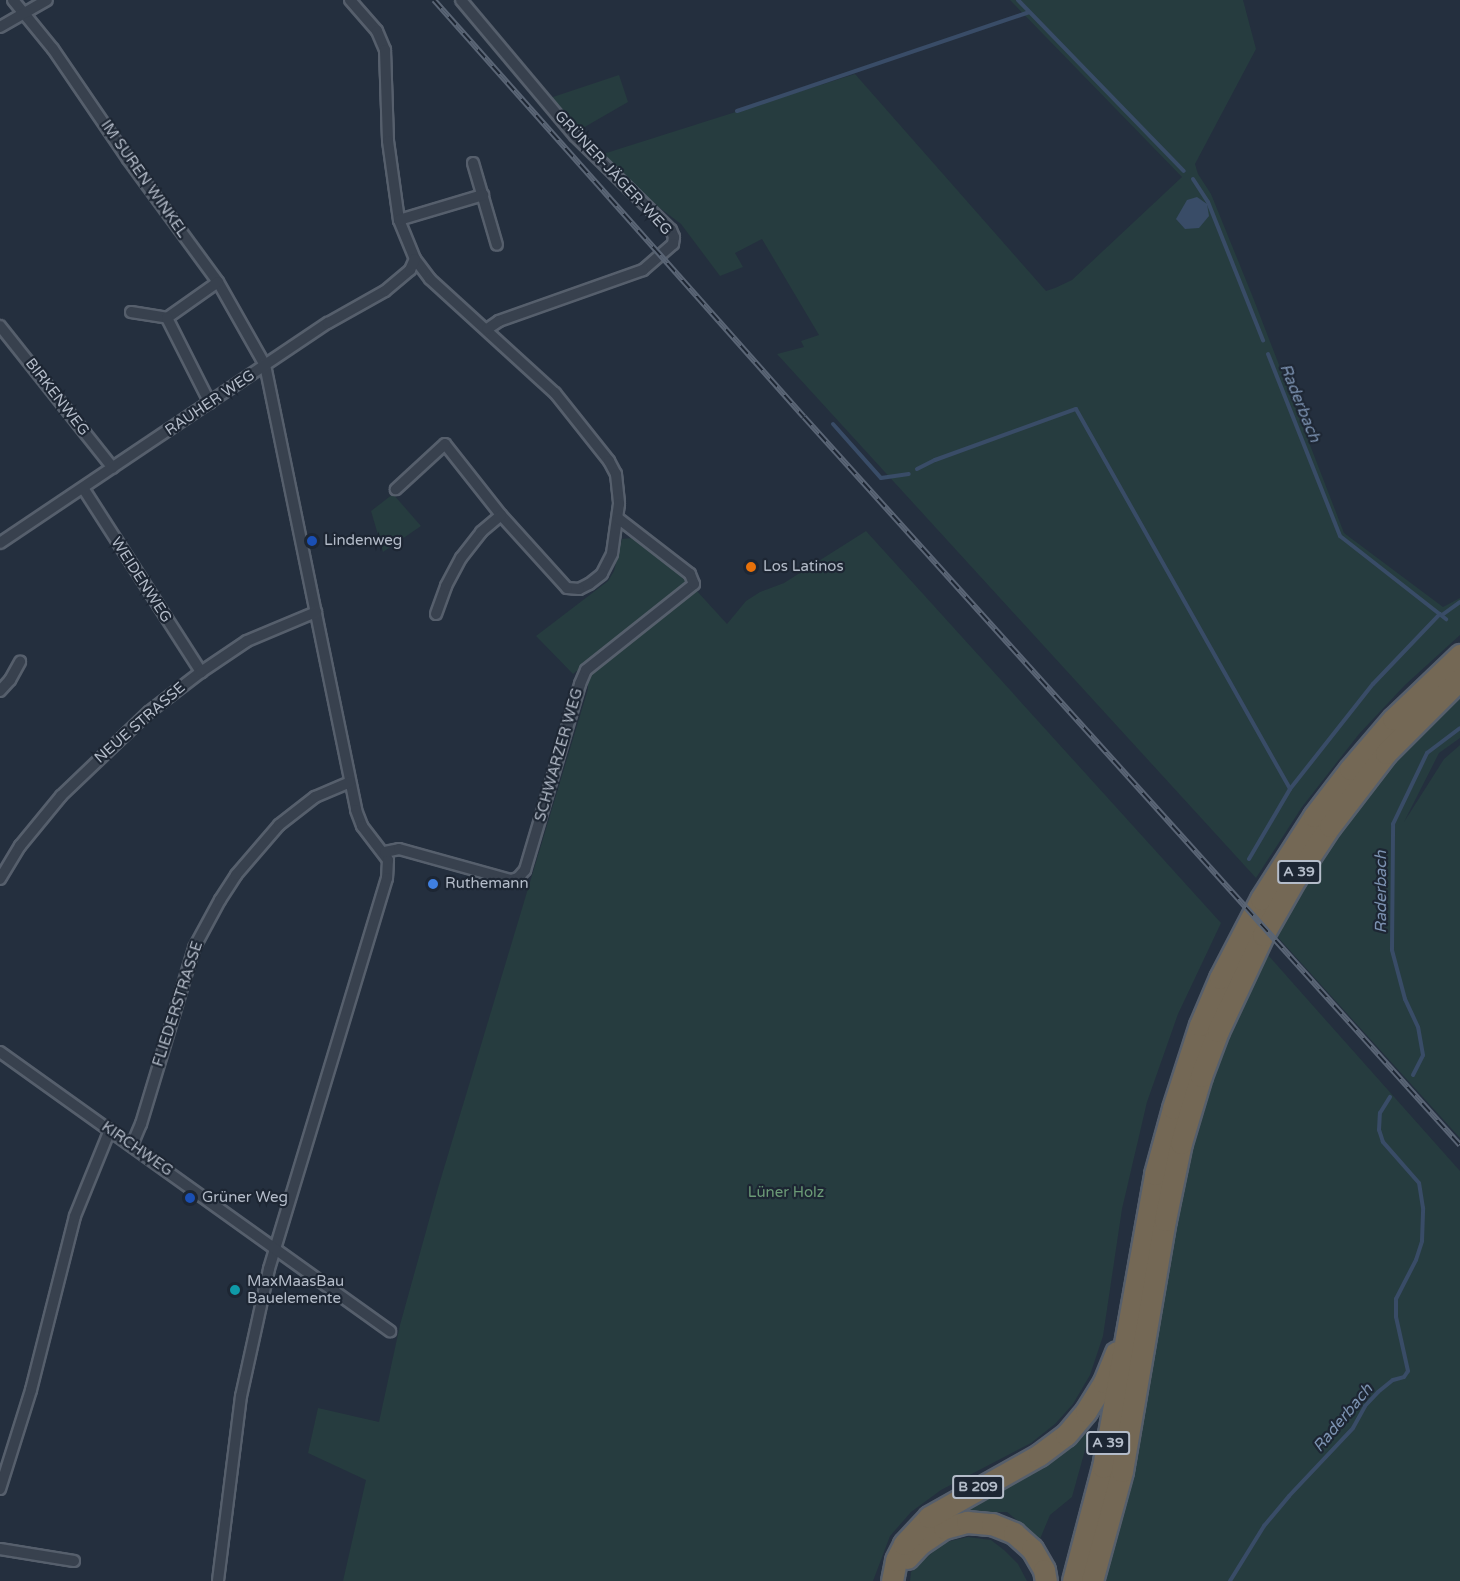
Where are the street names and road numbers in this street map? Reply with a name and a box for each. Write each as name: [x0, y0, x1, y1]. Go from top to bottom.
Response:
street label: GRÜNER-JÄGER-WEG: [551, 107, 675, 239]
street label: IM SUREN WINKEL: [97, 117, 191, 241]
street label: BIRKENWEG: [21, 355, 93, 439]
street label: RAUHER WEG: [162, 366, 258, 440]
street label: WEIDENWEG: [107, 534, 175, 626]
street label: NEUE STRASSE: [91, 679, 189, 767]
street label: SCHWARZER WEG: [531, 686, 587, 824]
road number: A 39: [1276, 861, 1322, 883]
street label: FLIEDERSTRASSE: [149, 939, 207, 1069]
street label: KIRCHWEG: [98, 1118, 176, 1180]
road number: A 39: [1086, 1432, 1130, 1454]
road number: B 209: [951, 1476, 1005, 1498]

